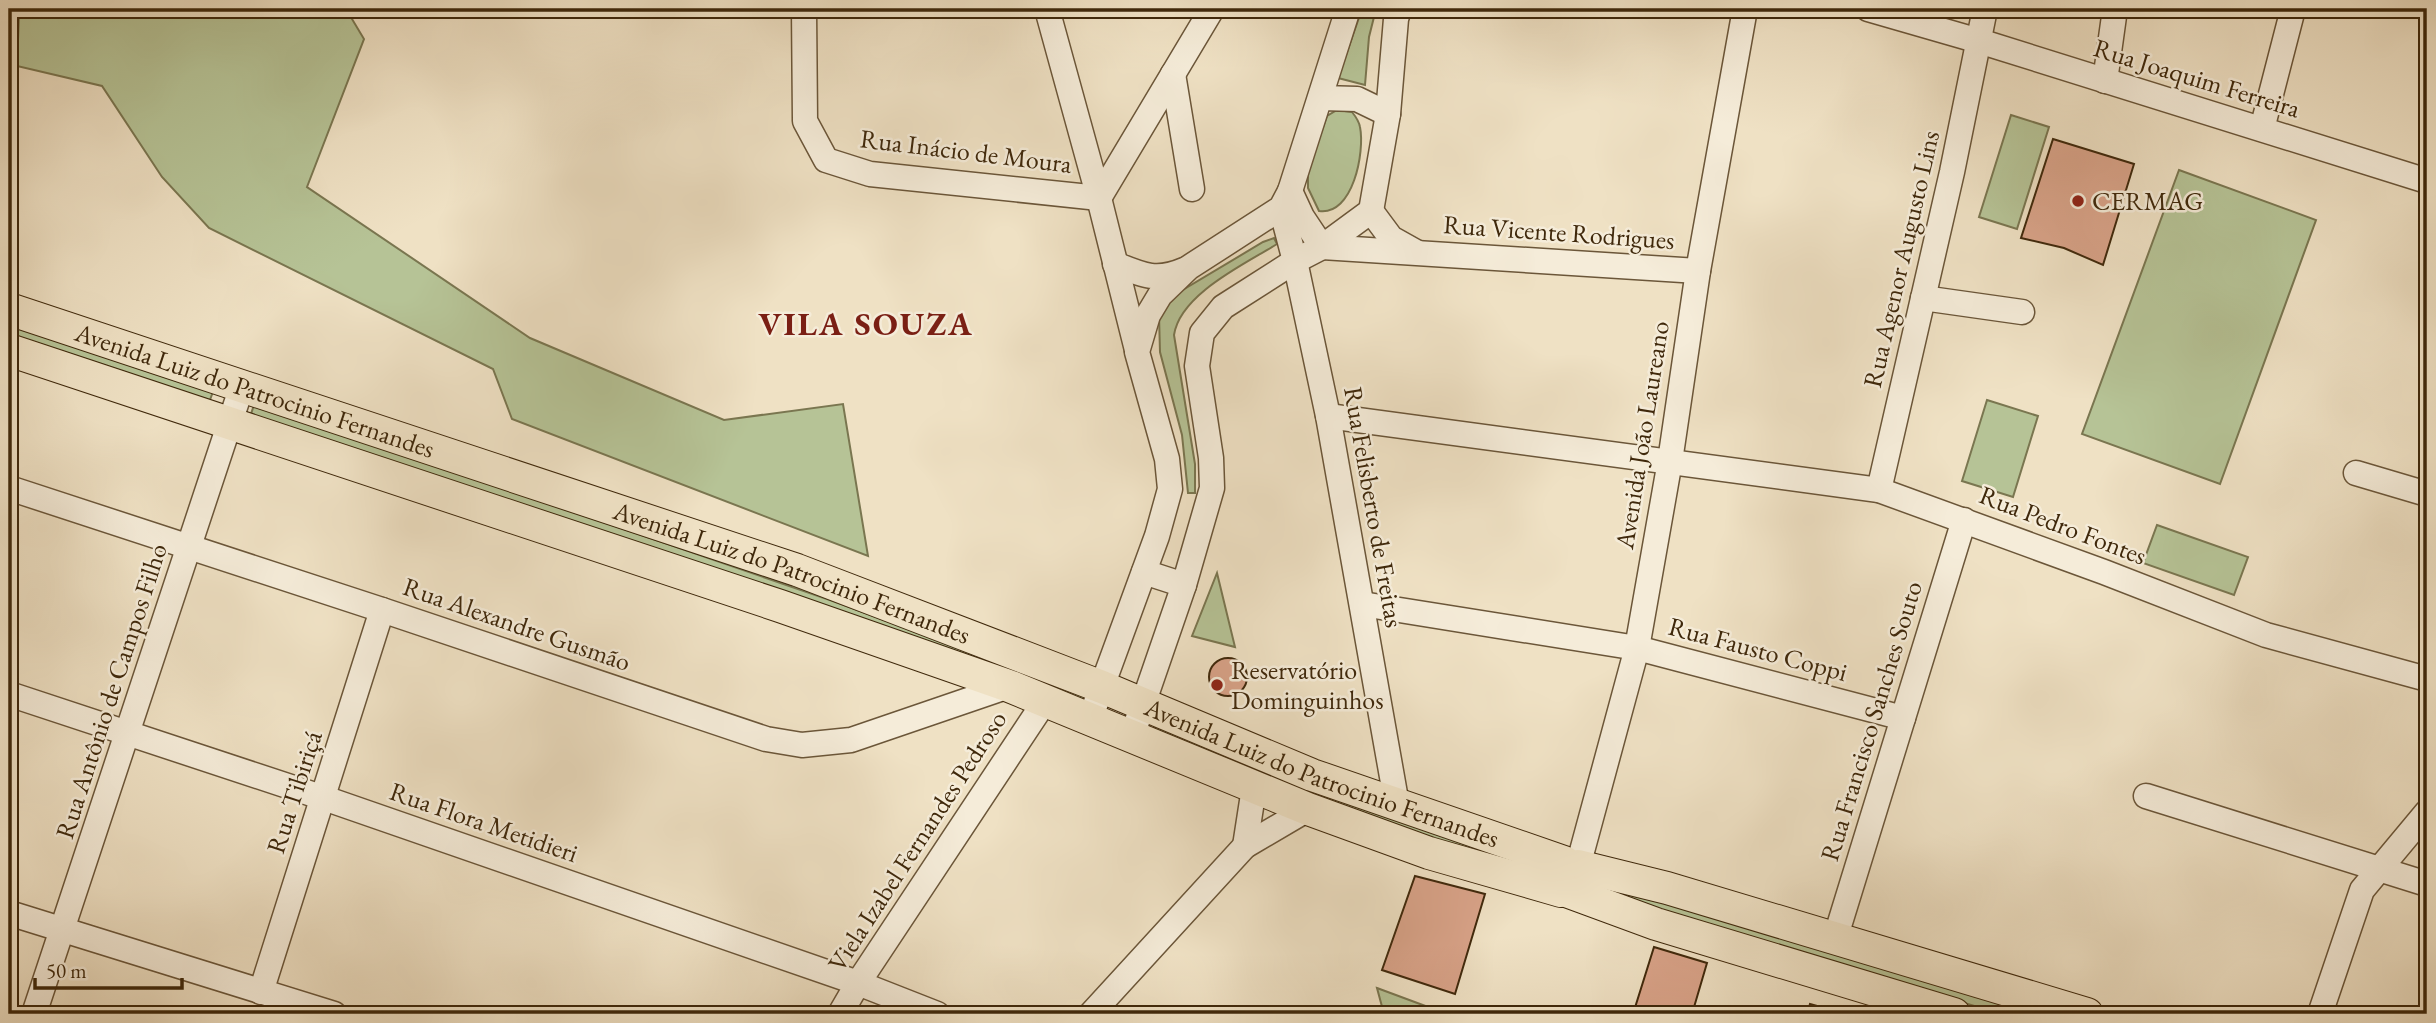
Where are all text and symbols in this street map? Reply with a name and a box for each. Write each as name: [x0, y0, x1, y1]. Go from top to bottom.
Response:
street label: Rua Joaquim Ferreira: [2090, 30, 2305, 126]
street label: Rua Inácio de Moura: [858, 121, 1074, 181]
street label: Rua Agenor Augusto Lins: [1855, 127, 1947, 391]
place label: CERMAG: [2092, 184, 2203, 218]
marker: CERMAG: [2070, 193, 2086, 209]
street label: Rua Vicente Rodrigues: [1442, 207, 1676, 257]
district label: VILA SOUZA: [758, 302, 974, 345]
street label: Avenida Luiz do Patrocinio Fernandes: [70, 315, 439, 466]
street label: Avenida João Laureano: [1607, 318, 1677, 553]
street label: Rua Felisberto de Freitas: [1336, 384, 1412, 630]
street label: Rua Pedro Fontes: [1975, 478, 2151, 572]
street label: Avenida Luiz do Patrocinio Fernandes: [608, 493, 975, 652]
street label: Rua Antônio de Campos Filho: [47, 539, 175, 843]
street label: Rua Alexandre Gusmão: [399, 569, 635, 679]
street label: Rua Francisco Sanches Souto: [1812, 577, 1930, 865]
street label: Rua Fausto Coppi: [1665, 609, 1851, 689]
place label: Reservatório Dominguinhos: [1231, 653, 1384, 717]
marker: Reservatório Dominguinhos: [1209, 677, 1225, 693]
street label: Avenida Luiz do Patrocinio Fernandes: [1139, 689, 1504, 855]
street label: Viela Izabel Fernandes Pedroso: [820, 704, 1014, 978]
street label: Rua Tibiriçá: [258, 726, 330, 858]
street label: Rua Flora Metidieri: [385, 774, 583, 870]
scale bar: [35, 946, 182, 990]
text: 50 m: [46, 957, 87, 984]

